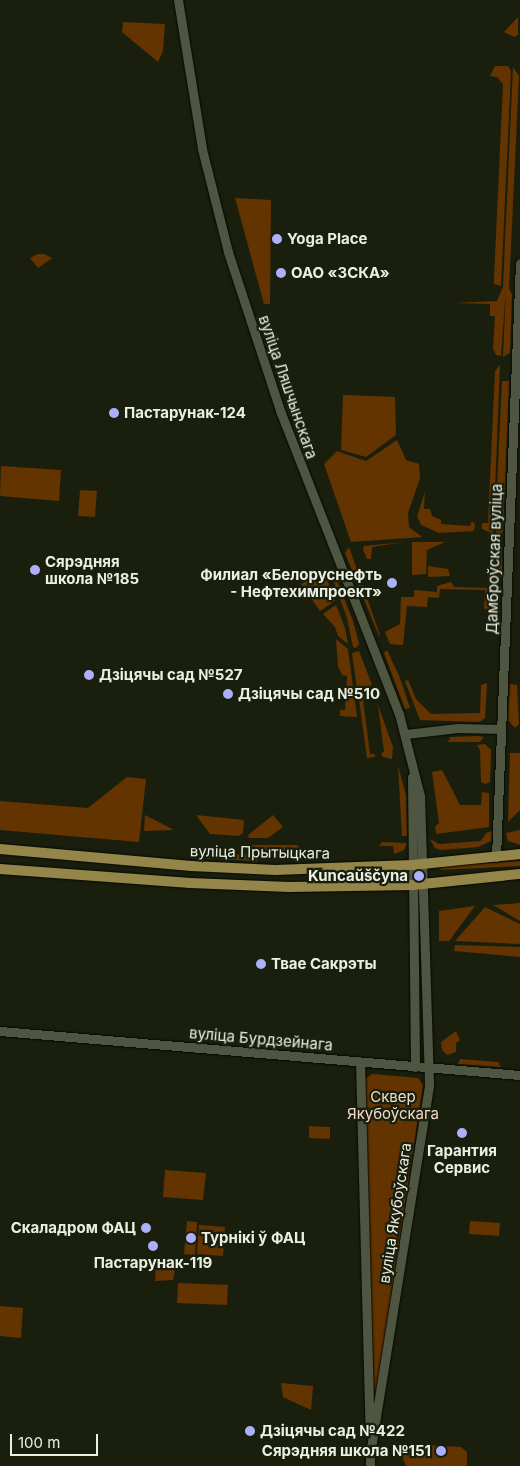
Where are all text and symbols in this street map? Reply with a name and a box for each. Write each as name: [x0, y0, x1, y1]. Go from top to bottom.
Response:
place label: Yoga Place: [287, 230, 368, 248]
marker: Yoga Place: [271, 233, 283, 245]
place label: ОАО «ЗСКА»: [291, 264, 390, 282]
marker: ОАО «ЗСКА»: [275, 267, 287, 279]
street label: вуліца Ляшчынскага: [255, 313, 321, 461]
place label: Пастарунак-124: [124, 404, 246, 422]
marker: Пастарунак-124: [108, 407, 120, 419]
street label: Дамброўская вуліца: [482, 483, 506, 635]
place label: Сярэдняя школа №185: [45, 552, 139, 587]
marker: Сярэдняя школа №185: [29, 564, 41, 576]
place label: Филиал «Белоруснефть - Нефтехимпроект»: [200, 565, 382, 600]
marker: Филиал «Белоруснефть - Нефтехимпроект»: [386, 577, 398, 589]
place label: Дзіцячы сад №527: [99, 666, 243, 684]
marker: Дзіцячы сад №527: [83, 669, 95, 681]
place label: Дзіцячы сад №510: [238, 685, 380, 703]
marker: Дзіцячы сад №510: [222, 688, 234, 700]
street label: вуліца Прытыцкага: [190, 842, 330, 862]
place label: Kuncaŭščyna: [308, 867, 408, 885]
marker: Kuncaŭščyna: [412, 869, 426, 883]
place label: Твае Сакрэты: [271, 955, 377, 973]
marker: Твае Сакрэты: [255, 958, 267, 970]
street label: вуліца Бурдзейнага: [188, 1024, 334, 1054]
park label: Сквер Якубоўскага: [347, 1087, 439, 1122]
marker: Гарантия Сервис: [456, 1127, 468, 1139]
street label: вуліца Якубоўскага: [375, 1141, 415, 1285]
place label: Гарантия Сервис: [427, 1141, 497, 1176]
place label: Скаладром ФАЦ: [11, 1219, 136, 1237]
marker: Скаладром ФАЦ: [140, 1222, 152, 1234]
place label: Турнікі ў ФАЦ: [201, 1229, 306, 1247]
marker: Турнікі ў ФАЦ: [185, 1232, 197, 1244]
marker: Пастарунак-119: [147, 1240, 159, 1252]
place label: Пастарунак-119: [94, 1254, 212, 1272]
place label: Дзіцячы сад №422: [260, 1422, 405, 1440]
scale bar: [12, 1424, 100, 1456]
marker: Дзіцячы сад №422: [244, 1425, 256, 1437]
text: 100 m: [18, 1433, 60, 1452]
place label: Сярэдняя школа №151: [262, 1442, 431, 1460]
marker: Сярэдняя школа №151: [435, 1445, 447, 1457]

